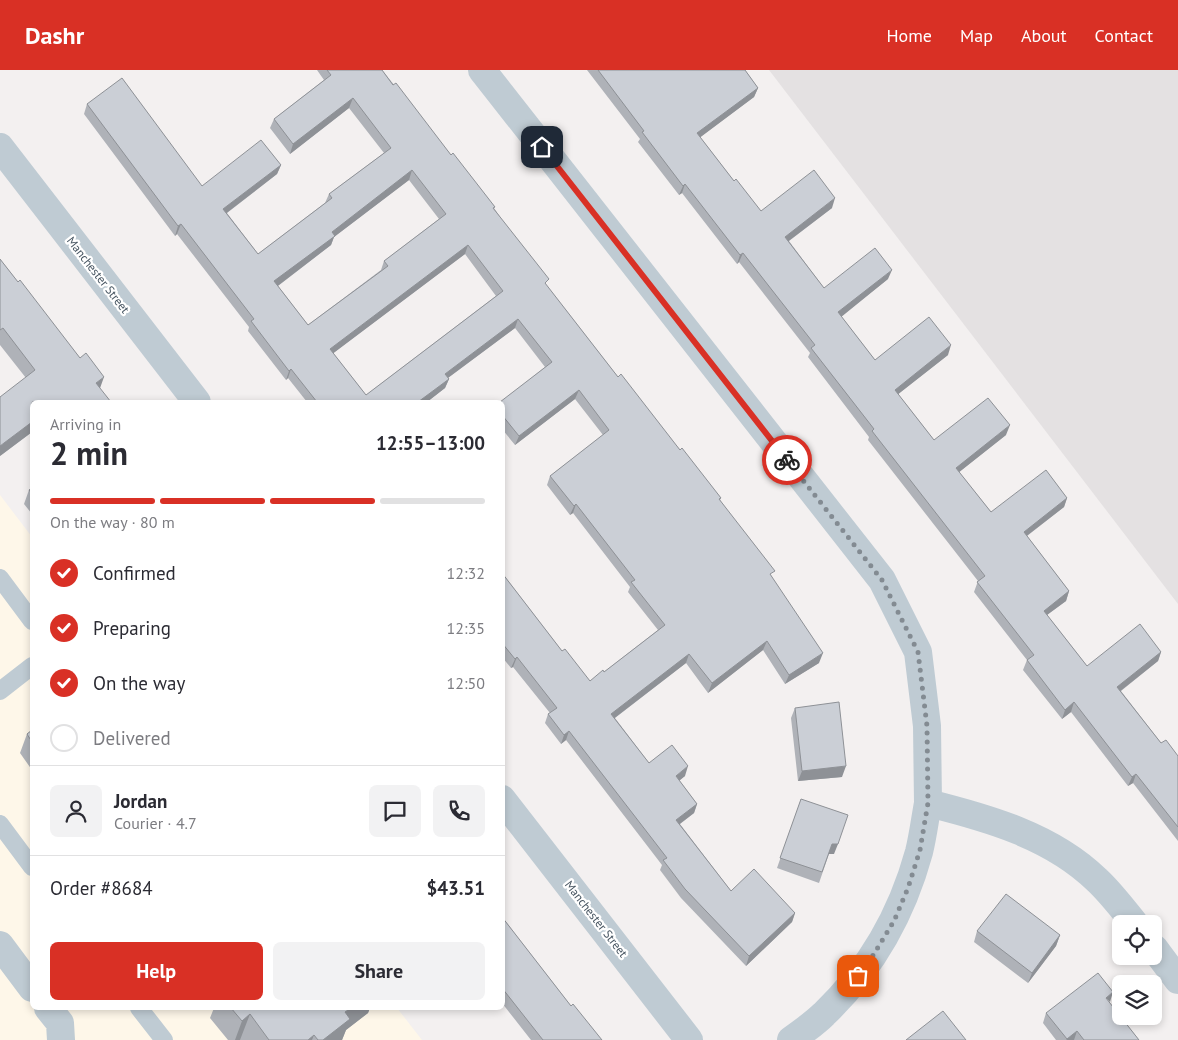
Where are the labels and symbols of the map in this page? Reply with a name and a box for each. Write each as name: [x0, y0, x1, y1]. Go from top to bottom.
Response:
pin: [521, 126, 563, 168]
street label: Manchester Street: [64, 233, 133, 316]
courier: [762, 435, 812, 485]
street label: Manchester Street: [562, 877, 631, 960]
pin: [837, 955, 879, 997]

